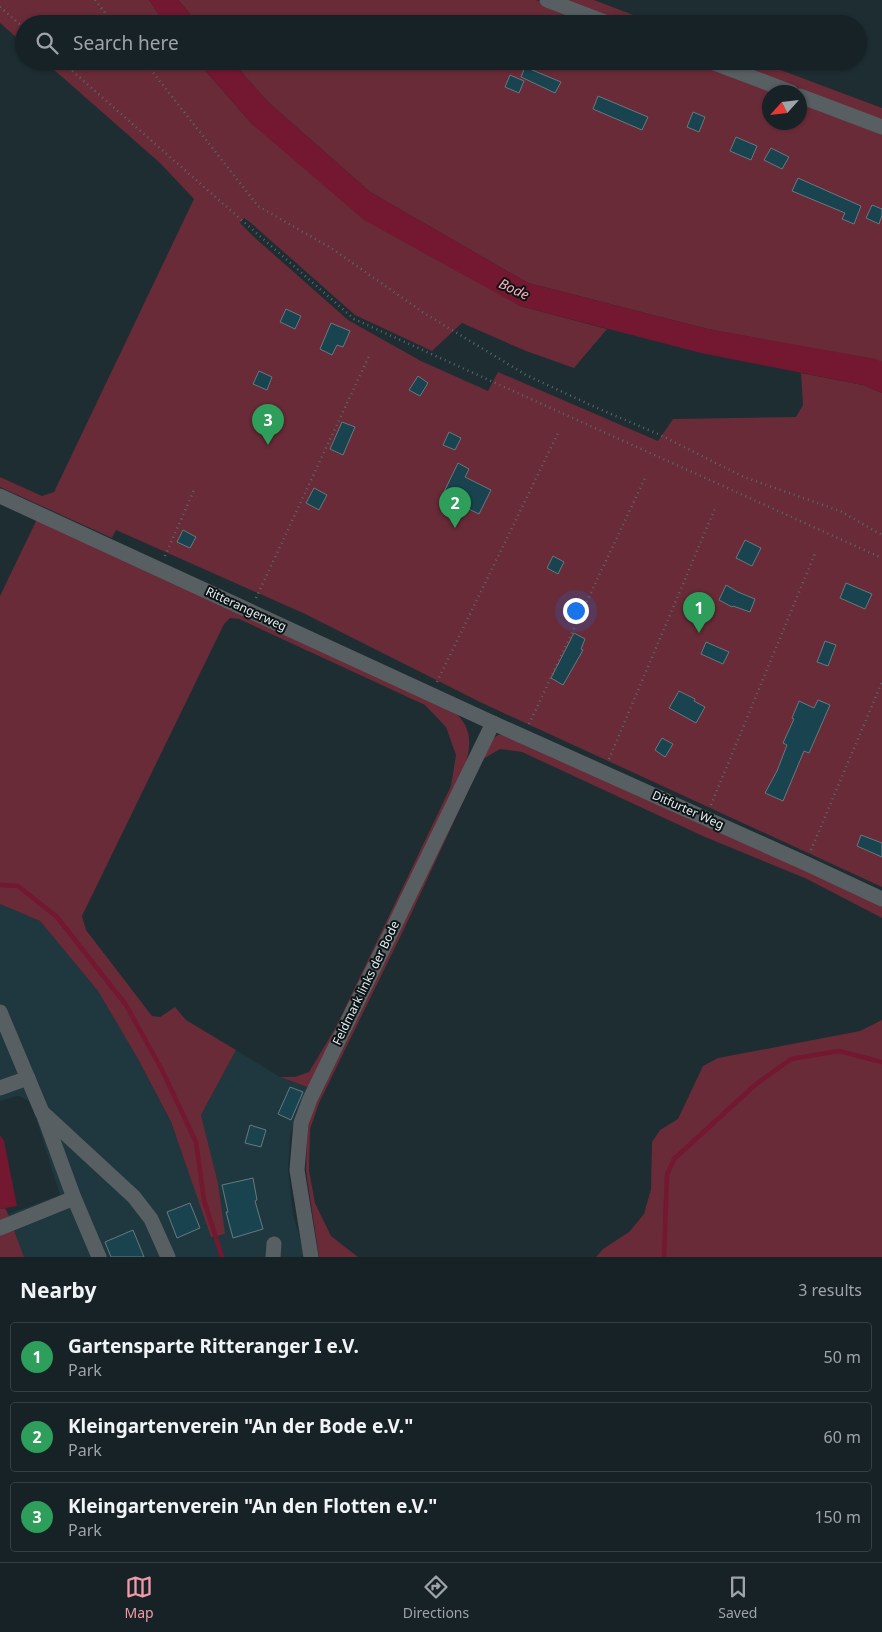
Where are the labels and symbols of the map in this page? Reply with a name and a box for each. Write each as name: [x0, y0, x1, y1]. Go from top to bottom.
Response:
north arrow: [762, 85, 807, 130]
water label: Bode: [496, 273, 532, 304]
pin: 3: [252, 404, 284, 445]
pin: 2: [439, 487, 471, 528]
street label: Ritterangerweg: [203, 582, 289, 635]
pin: 1: [683, 592, 715, 633]
your location: [563, 598, 589, 624]
street label: Ditfurter Weg: [650, 786, 727, 833]
street label: Feldmark links der Bode: [328, 918, 403, 1048]

